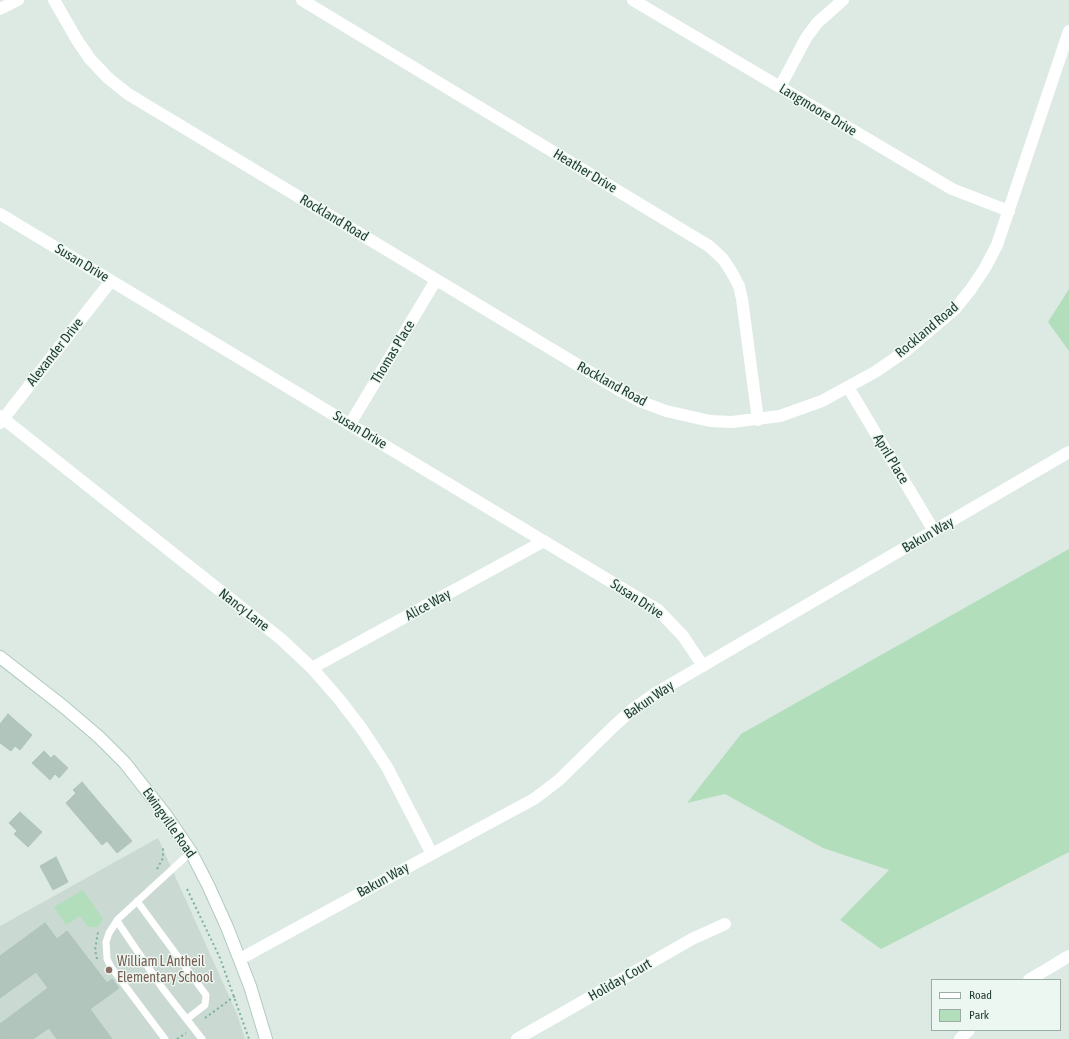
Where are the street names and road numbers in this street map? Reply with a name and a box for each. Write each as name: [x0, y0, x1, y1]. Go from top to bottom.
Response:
street label: Langmoore Drive: [776, 80, 860, 140]
street label: Heather Drive: [550, 145, 620, 197]
street label: Rockland Road: [297, 191, 371, 245]
street label: Susan Drive: [52, 240, 112, 286]
street label: Rockland Road: [892, 299, 962, 361]
street label: Alexander Drive: [23, 315, 87, 389]
street label: Thomas Place: [367, 317, 419, 387]
street label: Rockland Road: [574, 358, 650, 410]
street label: Susan Drive: [330, 407, 390, 453]
street label: April Place: [870, 431, 912, 487]
street label: Bakun Way: [899, 514, 957, 556]
street label: Susan Drive: [607, 576, 667, 622]
street label: Nancy Lane: [215, 585, 273, 635]
street label: Alice Way: [402, 586, 454, 624]
street label: Bakun Way: [621, 677, 677, 723]
street label: Ewingville Road: [139, 785, 199, 861]
street label: Bakun Way: [354, 859, 412, 901]
street label: Holiday Court: [585, 955, 655, 1005]

